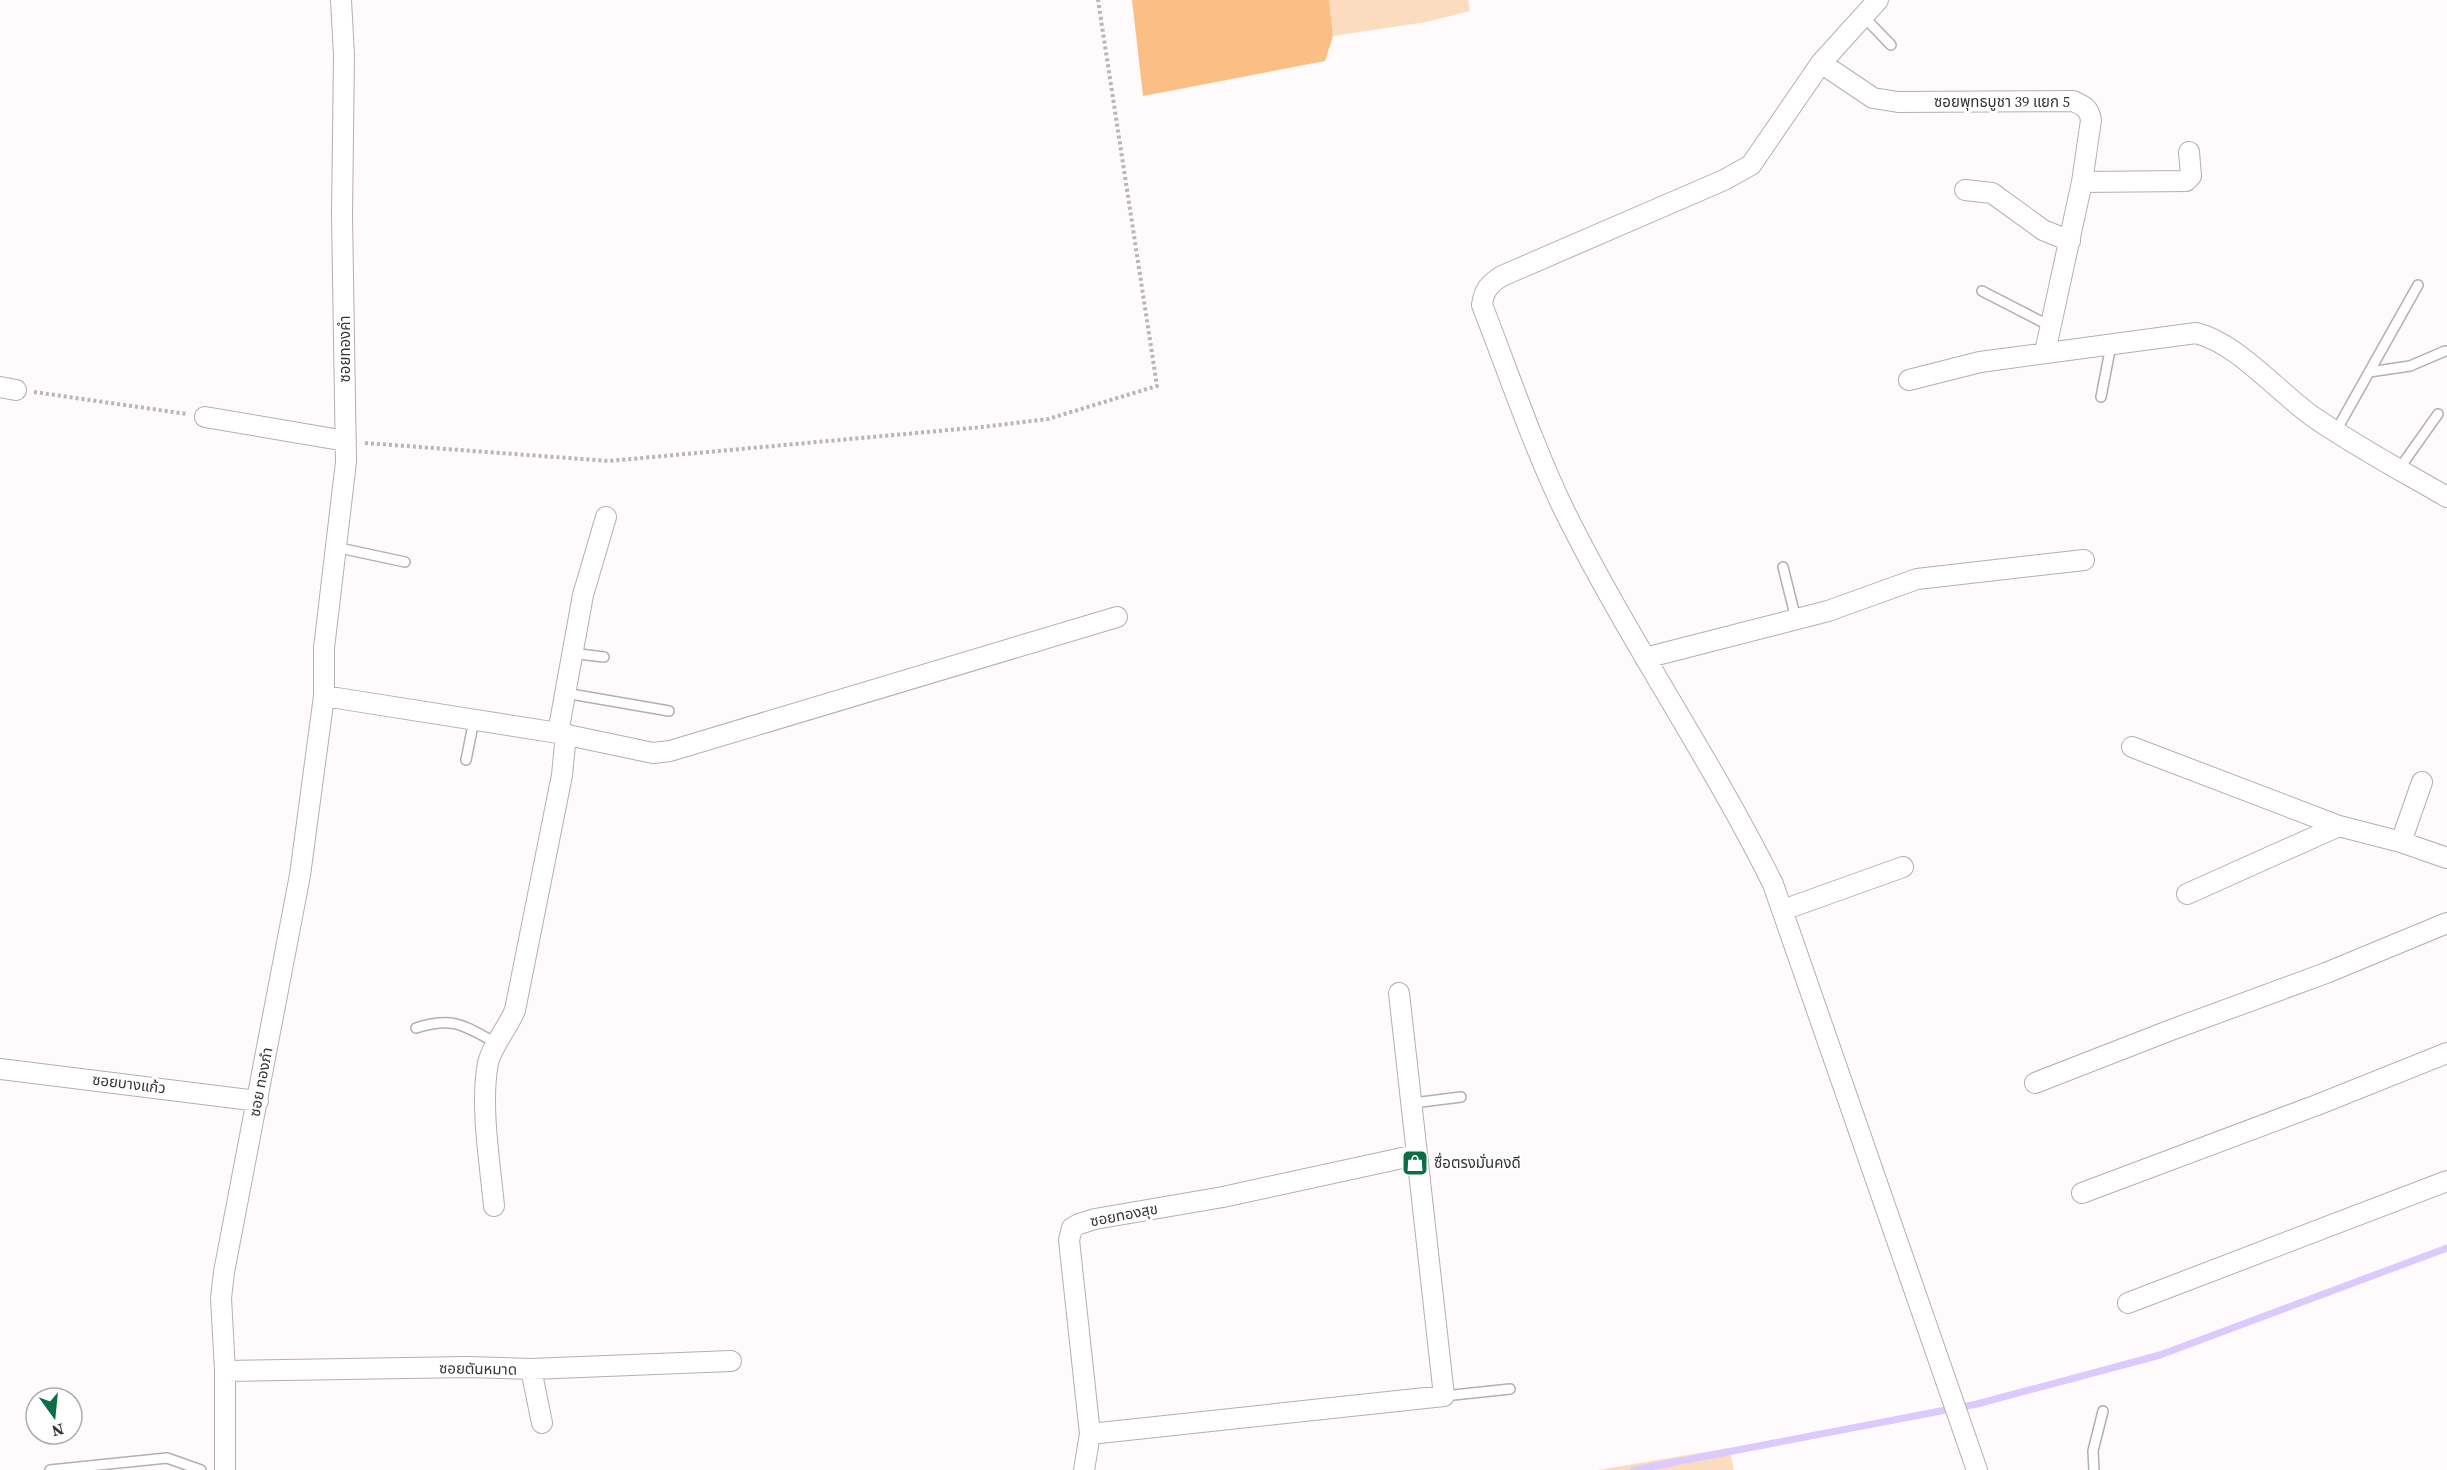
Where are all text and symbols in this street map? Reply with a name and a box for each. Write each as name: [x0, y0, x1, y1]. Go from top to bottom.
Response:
street label: ซอยพุทธบูชา 39 แยก 5: [1934, 91, 2070, 112]
street label: ซอยทองคำ: [334, 316, 355, 382]
street label: ซอย ทองภํา: [243, 1045, 278, 1118]
street label: ซอยบางแก้ว: [91, 1069, 167, 1098]
shop icon: ซื่อตรงมั่นคงดี: [1400, 1148, 1430, 1178]
place label: ซื่อตรงมั่นคงดี: [1434, 1152, 1521, 1173]
street label: ซอยทองสุข: [1088, 1198, 1160, 1231]
street label: ซอยตันหมาด: [439, 1357, 517, 1380]
north arrow: [24, 1386, 84, 1446]
text: N: [49, 1418, 66, 1443]

